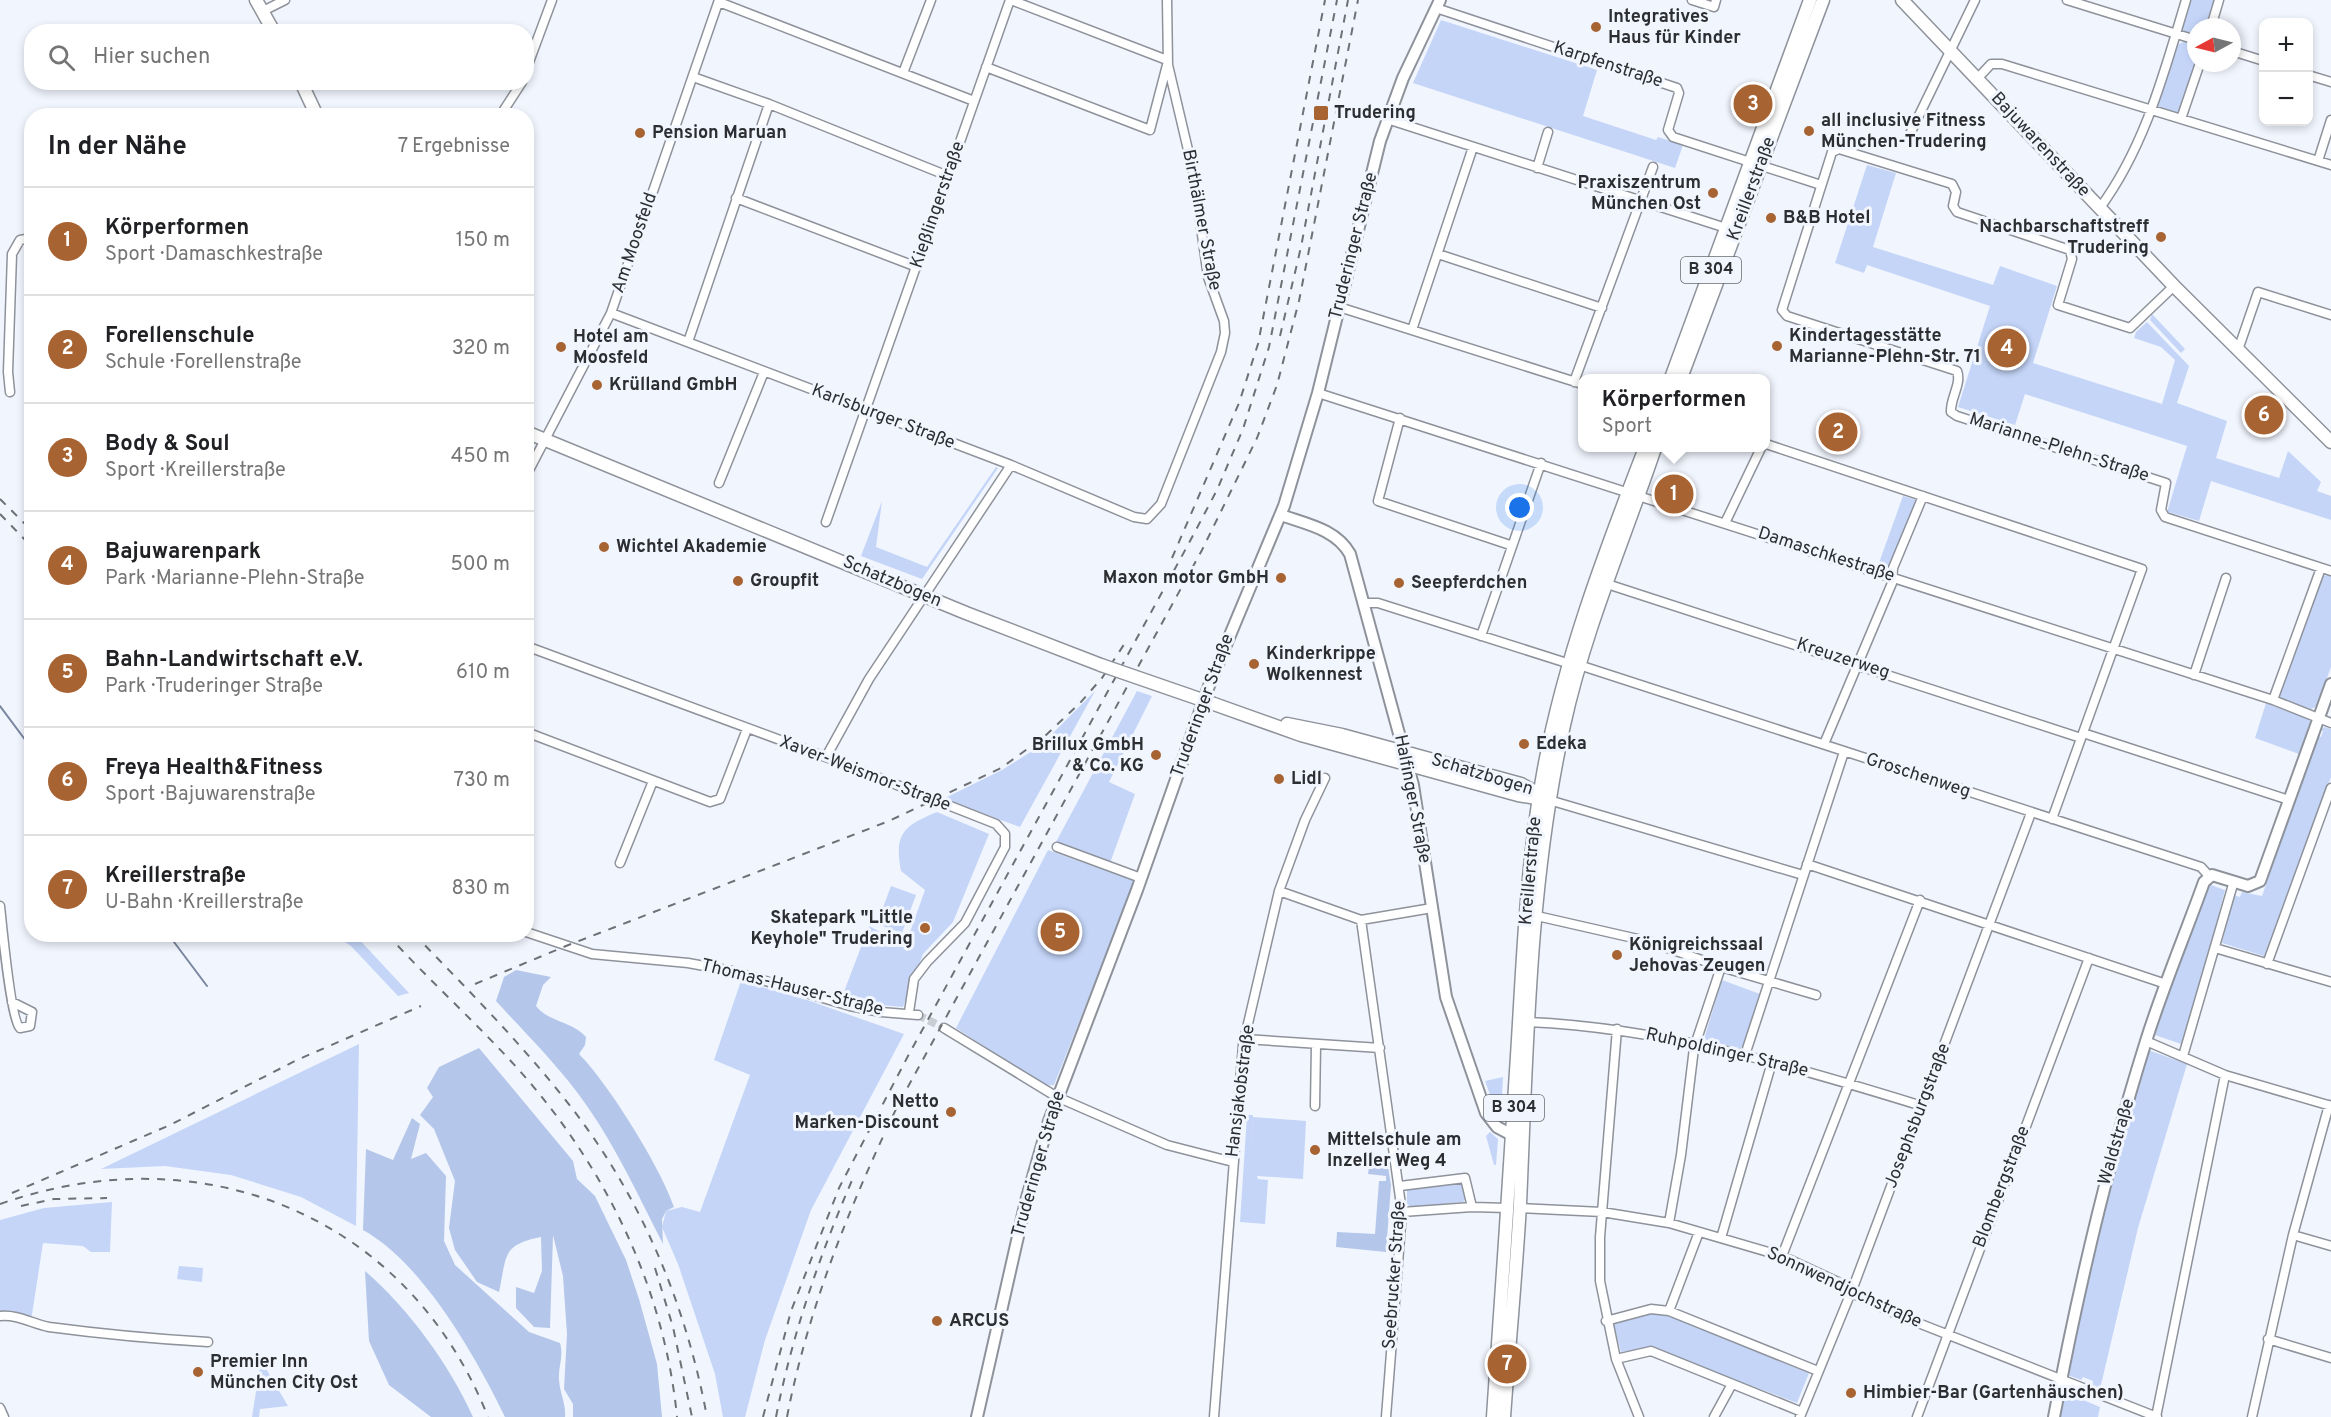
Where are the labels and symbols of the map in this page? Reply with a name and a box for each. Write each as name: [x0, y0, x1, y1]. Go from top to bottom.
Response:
place label: Integratives Haus für Kinder: [1608, 6, 1741, 50]
north arrow: [2187, 18, 2241, 72]
marker: Integratives Haus für Kinder: [1589, 20, 1603, 34]
street label: Karpfenstraße: [1550, 36, 1666, 94]
pin: 3: [1734, 82, 1772, 126]
street label: Bajuwarenstraße: [1985, 88, 2095, 202]
place label: Trudering: [1334, 102, 1416, 125]
marker: Trudering: [1312, 104, 1330, 122]
place label: all inclusive Fitness München-Trudering: [1821, 110, 1987, 154]
place label: Pension Maruan: [652, 122, 787, 145]
marker: all inclusive Fitness München-Trudering: [1802, 124, 1816, 138]
marker: Pension Maruan: [633, 126, 647, 140]
street label: Kreillerstraße: [1723, 134, 1781, 244]
street label: Kießlingerstraße: [906, 138, 970, 272]
street label: Birthälmer Straße: [1176, 147, 1226, 293]
street label: Truderinger Straße: [1325, 170, 1383, 322]
place label: Praxiszentrum München Ost: [1577, 172, 1701, 216]
marker: Praxiszentrum München Ost: [1706, 186, 1720, 200]
street label: Am Moosfeld: [607, 190, 663, 296]
place label: B&B Hotel: [1783, 207, 1870, 230]
marker: B&B Hotel: [1764, 211, 1778, 225]
place label: Nachbarschaftstreff Trudering: [1979, 216, 2149, 260]
marker: Nachbarschaftstreff Trudering: [2154, 230, 2168, 244]
road number: B 304: [1681, 257, 1741, 283]
place label: Kindertagesstätte Marianne-Plehn-Str. 71: [1789, 325, 1981, 369]
place label: Hotel am Moosfeld: [573, 326, 649, 370]
pin: 4: [1988, 326, 2026, 370]
marker: Kindertagesstätte Marianne-Plehn-Str. 71: [1770, 339, 1784, 353]
marker: Hotel am Moosfeld: [554, 340, 568, 354]
place label: Krülland GmbH: [609, 374, 738, 397]
marker: Krülland GmbH: [590, 378, 604, 392]
street label: Karlsburger Straße: [808, 379, 958, 455]
pin: 6: [2244, 392, 2284, 438]
street label: Marianne-Plehn-Straße: [1966, 408, 2152, 488]
pin: 2: [1818, 410, 1858, 454]
pin: 1: [1654, 472, 1694, 516]
your location: [1505, 493, 1534, 522]
street label: Damaschkestraße: [1755, 522, 1897, 588]
place label: Wichtel Akademie: [616, 536, 767, 559]
marker: Wichtel Akademie: [597, 540, 611, 554]
street label: Schatzbogen: [839, 551, 945, 613]
place label: Maxon motor GmbH: [1103, 567, 1269, 590]
place label: Groupfit: [750, 570, 819, 593]
marker: Maxon motor GmbH: [1274, 571, 1288, 585]
place label: Seepferdchen: [1411, 572, 1527, 595]
marker: Groupfit: [731, 574, 745, 588]
marker: Seepferdchen: [1392, 576, 1406, 590]
street label: Truderinger Straße: [1166, 631, 1240, 781]
street label: Kreuzerweg: [1793, 633, 1893, 685]
place label: Kinderkrippe Wolkennest: [1266, 643, 1376, 687]
marker: Kinderkrippe Wolkennest: [1247, 657, 1261, 671]
street label: Xaver-Weismor-Straße: [776, 731, 954, 817]
street label: Halfinger Straße: [1388, 733, 1436, 865]
place label: Edeka: [1536, 733, 1587, 756]
place label: Brillux GmbH & Co. KG: [1032, 734, 1144, 778]
marker: Edeka: [1517, 737, 1531, 751]
marker: Brillux GmbH & Co. KG: [1149, 748, 1163, 762]
street label: Groschenweg: [1863, 748, 1973, 804]
street label: Schatzbogen: [1428, 749, 1536, 801]
place label: Lidl: [1291, 768, 1322, 791]
marker: Lidl: [1272, 772, 1286, 786]
street label: Kreillerstraße: [1515, 816, 1547, 926]
place label: Skatepark "Little Keyhole" Trudering: [751, 907, 913, 951]
pin: 5: [1040, 910, 1080, 954]
marker: Skatepark "Little Keyhole" Trudering: [918, 921, 932, 935]
place label: Königreichssaal Jehovas Zeugen: [1629, 934, 1765, 978]
marker: Königreichssaal Jehovas Zeugen: [1610, 948, 1624, 962]
street label: Thomas-Hauser-Straße: [699, 954, 885, 1022]
street label: Hansjakobstraße: [1221, 1023, 1261, 1159]
street label: Ruhpoldinger Straße: [1644, 1023, 1810, 1083]
street label: Josephsburgstraße: [1880, 1040, 1956, 1192]
street label: Truderinger Straße: [1007, 1088, 1071, 1240]
place label: Netto Marken-Discount: [795, 1091, 939, 1135]
road number: B 304: [1484, 1095, 1544, 1121]
street label: Waldstraße: [2094, 1096, 2140, 1188]
marker: Netto Marken-Discount: [944, 1105, 958, 1119]
street label: Blombergstraße: [1968, 1123, 2036, 1251]
place label: Mittelschule am Inzeller Weg 4: [1327, 1129, 1462, 1173]
marker: Mittelschule am Inzeller Weg 4: [1308, 1143, 1322, 1157]
street label: Seebrucker Straße: [1378, 1200, 1412, 1350]
street label: Sonnwendjochstraße: [1763, 1242, 1925, 1334]
place label: ARCUS: [949, 1310, 1009, 1333]
marker: ARCUS: [930, 1314, 944, 1328]
pin: 7: [1488, 1342, 1526, 1386]
place label: Premier Inn München City Ost: [210, 1351, 358, 1395]
marker: Premier Inn München City Ost: [191, 1365, 205, 1379]
place label: Himbier-Bar (Gartenhäuschen): [1863, 1382, 2124, 1405]
marker: Himbier-Bar (Gartenhäuschen): [1844, 1386, 1858, 1400]

